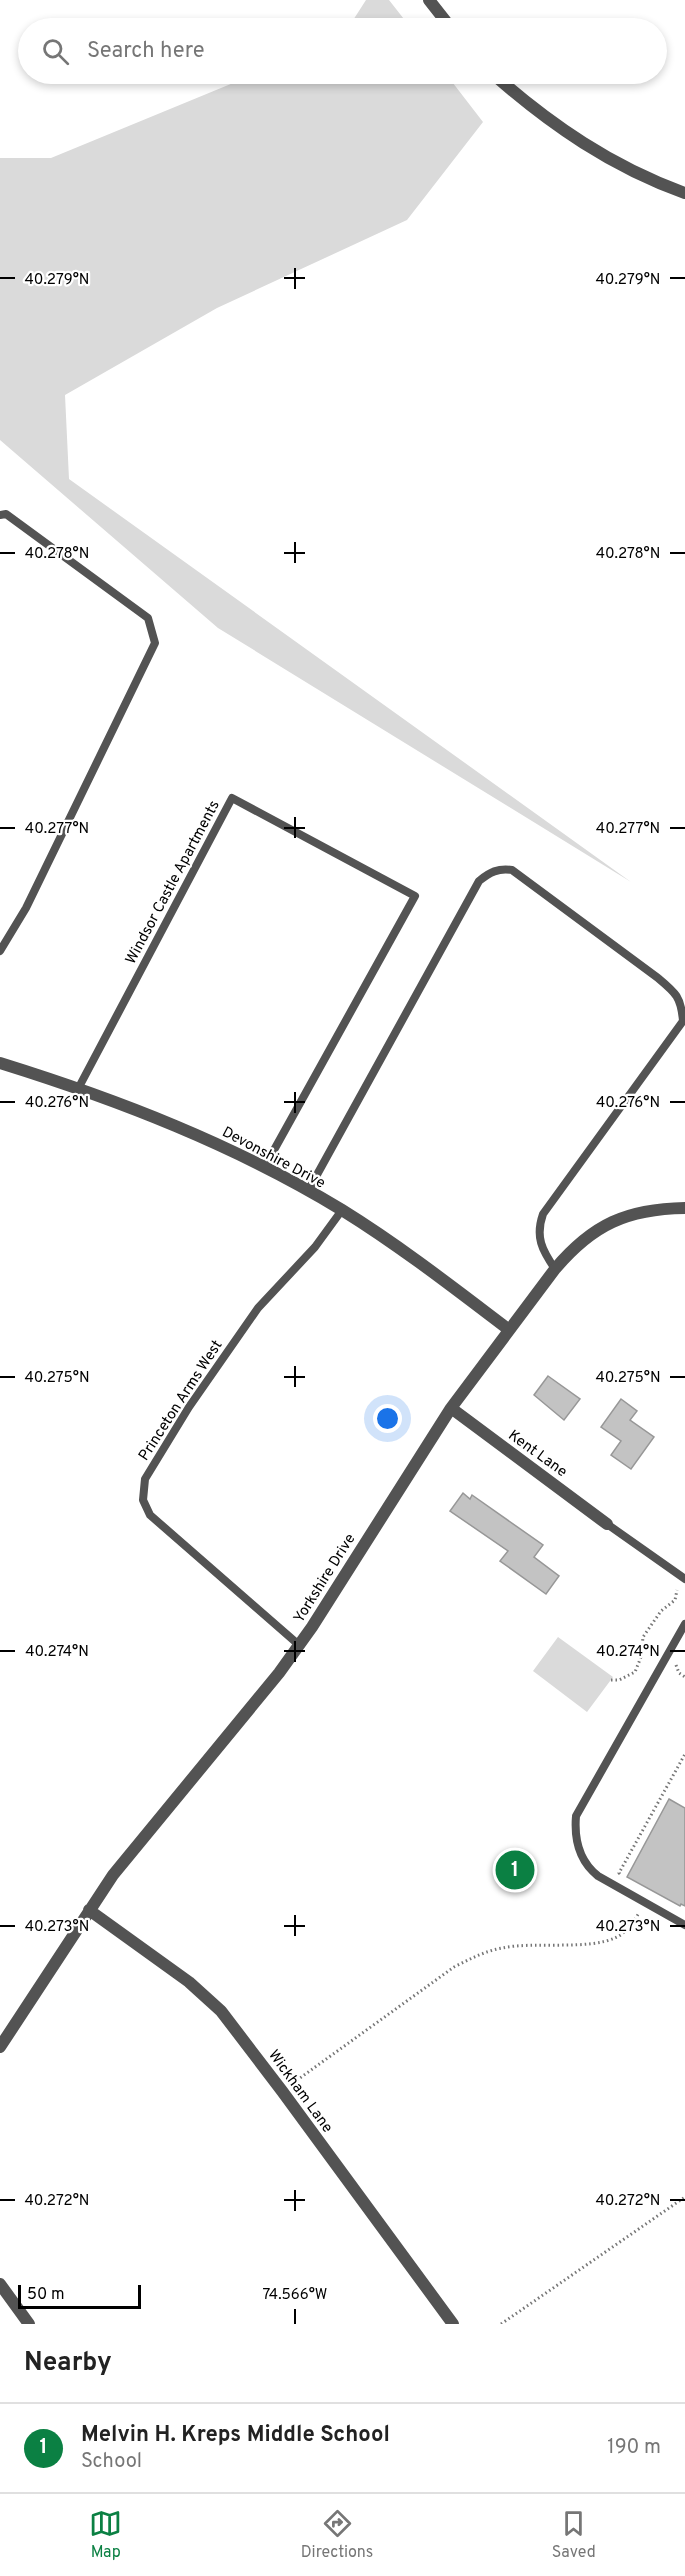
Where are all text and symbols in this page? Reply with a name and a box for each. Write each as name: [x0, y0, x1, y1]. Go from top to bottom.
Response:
search box: [18, 18, 667, 84]
icon: search: [39, 35, 72, 68]
text: Search here: [87, 38, 205, 65]
text: 40.279°N: [25, 271, 89, 290]
text: 40.279°N: [596, 271, 660, 290]
text: 40.278°N: [25, 545, 89, 564]
text: 40.278°N: [596, 545, 660, 564]
street label: Windsor Castle Apartments: [122, 798, 225, 968]
text: 40.277°N: [25, 820, 89, 839]
text: 40.277°N: [596, 820, 660, 839]
text: 40.276°N: [25, 1094, 89, 1113]
text: 40.276°N: [596, 1094, 660, 1113]
street label: Devonshire Drive: [218, 1123, 328, 1193]
street label: Princeton Arms West: [135, 1337, 227, 1465]
text: 40.275°N: [24, 1369, 90, 1388]
text: 40.275°N: [595, 1369, 661, 1388]
your location: [373, 1404, 402, 1433]
street label: Kent Lane: [504, 1426, 570, 1482]
street label: Yorkshire Drive: [290, 1531, 360, 1627]
text: 40.274°N: [25, 1643, 89, 1662]
text: 40.274°N: [596, 1643, 660, 1662]
pin: 1: [496, 1848, 534, 1892]
text: 40.273°N: [25, 1918, 89, 1937]
text: 40.273°N: [596, 1918, 660, 1937]
street label: Wickham Lane: [263, 2047, 336, 2137]
text: 40.272°N: [25, 2192, 89, 2211]
text: 40.272°N: [596, 2192, 660, 2211]
scale bar: [18, 2282, 141, 2310]
text: 50 m: [27, 2285, 65, 2305]
text: 74.566°W: [263, 2286, 327, 2305]
text: Nearby: [24, 2347, 112, 2380]
text: Melvin H. Kreps Middle School: [81, 2422, 390, 2449]
text: 1: [40, 2435, 48, 2461]
text: 190 m: [607, 2435, 661, 2461]
text: School: [81, 2449, 142, 2475]
tab: Map: [89, 2507, 122, 2563]
tab: Directions: [301, 2507, 373, 2563]
tab: Saved: [552, 2507, 596, 2563]

